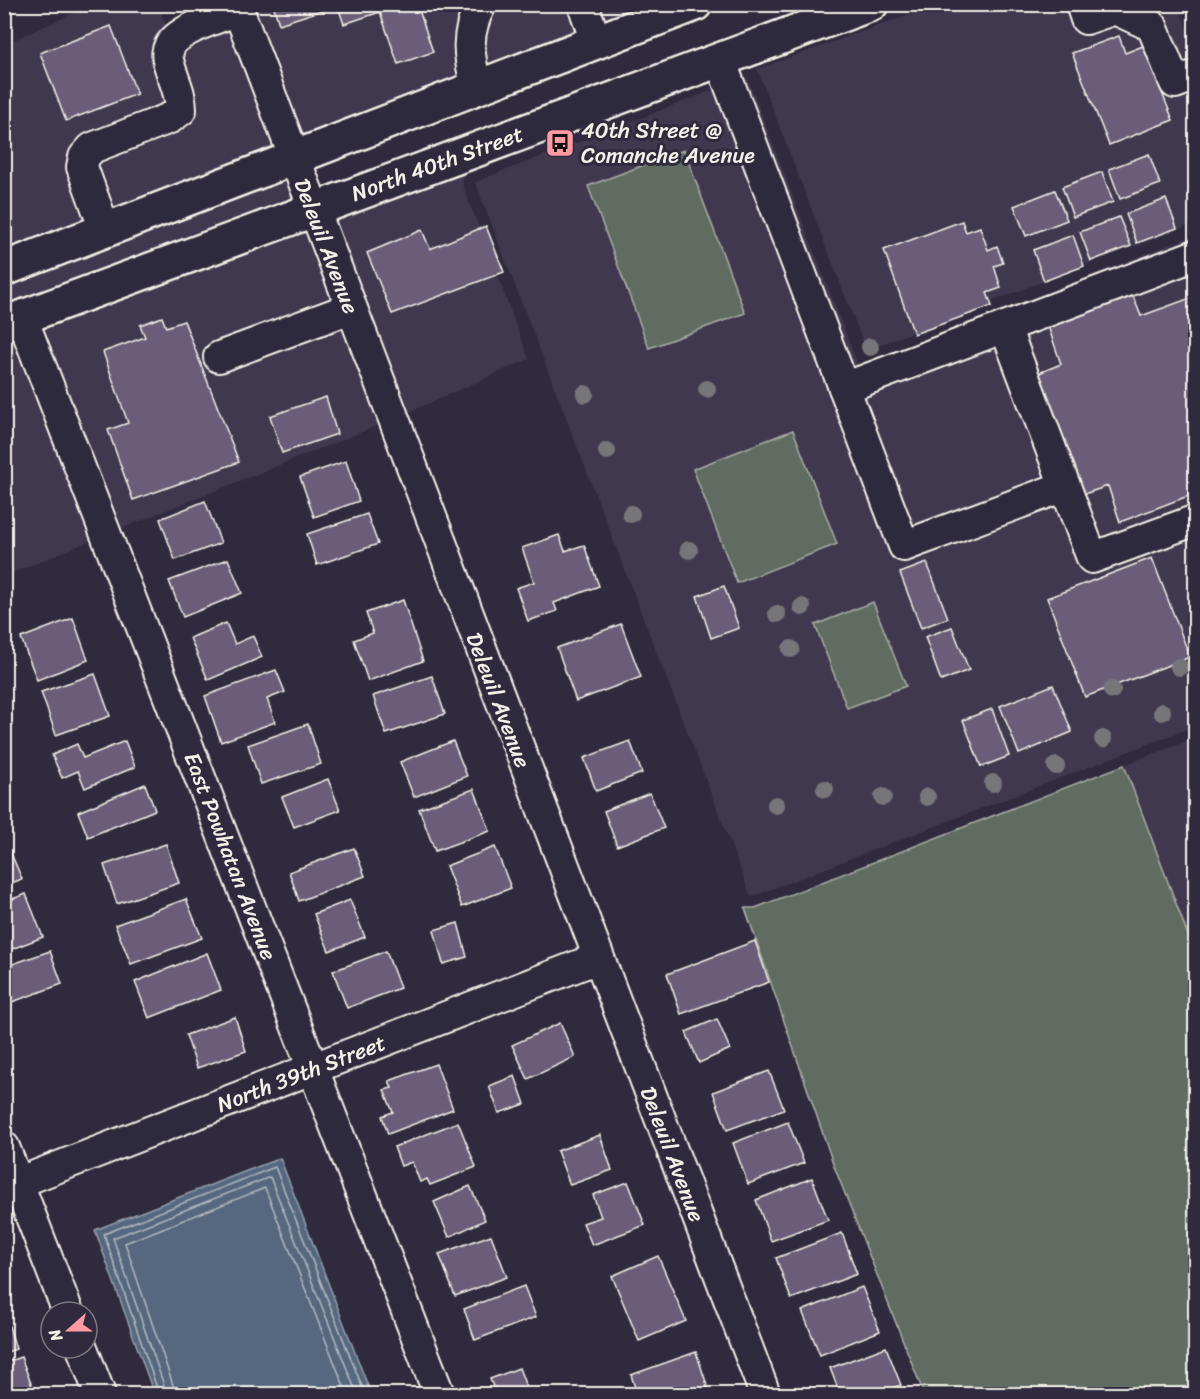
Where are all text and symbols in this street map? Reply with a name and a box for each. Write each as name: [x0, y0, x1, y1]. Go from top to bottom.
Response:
place label: 40th Street @ Comanche Avenue: [581, 111, 755, 175]
street label: North 40th Street: [346, 114, 529, 213]
bus stop icon: 40th Street @ Comanche Avenue: [544, 127, 576, 159]
street label: Deleuil Avenue: [283, 173, 370, 320]
street label: Deleuil Avenue: [455, 627, 542, 774]
street label: East Powhatan Avenue: [173, 746, 288, 966]
street label: North 39th Street: [211, 1023, 392, 1124]
street label: Deleuil Avenue: [629, 1081, 716, 1228]
north arrow: [39, 1300, 99, 1360]
text: N: [40, 1324, 71, 1347]

